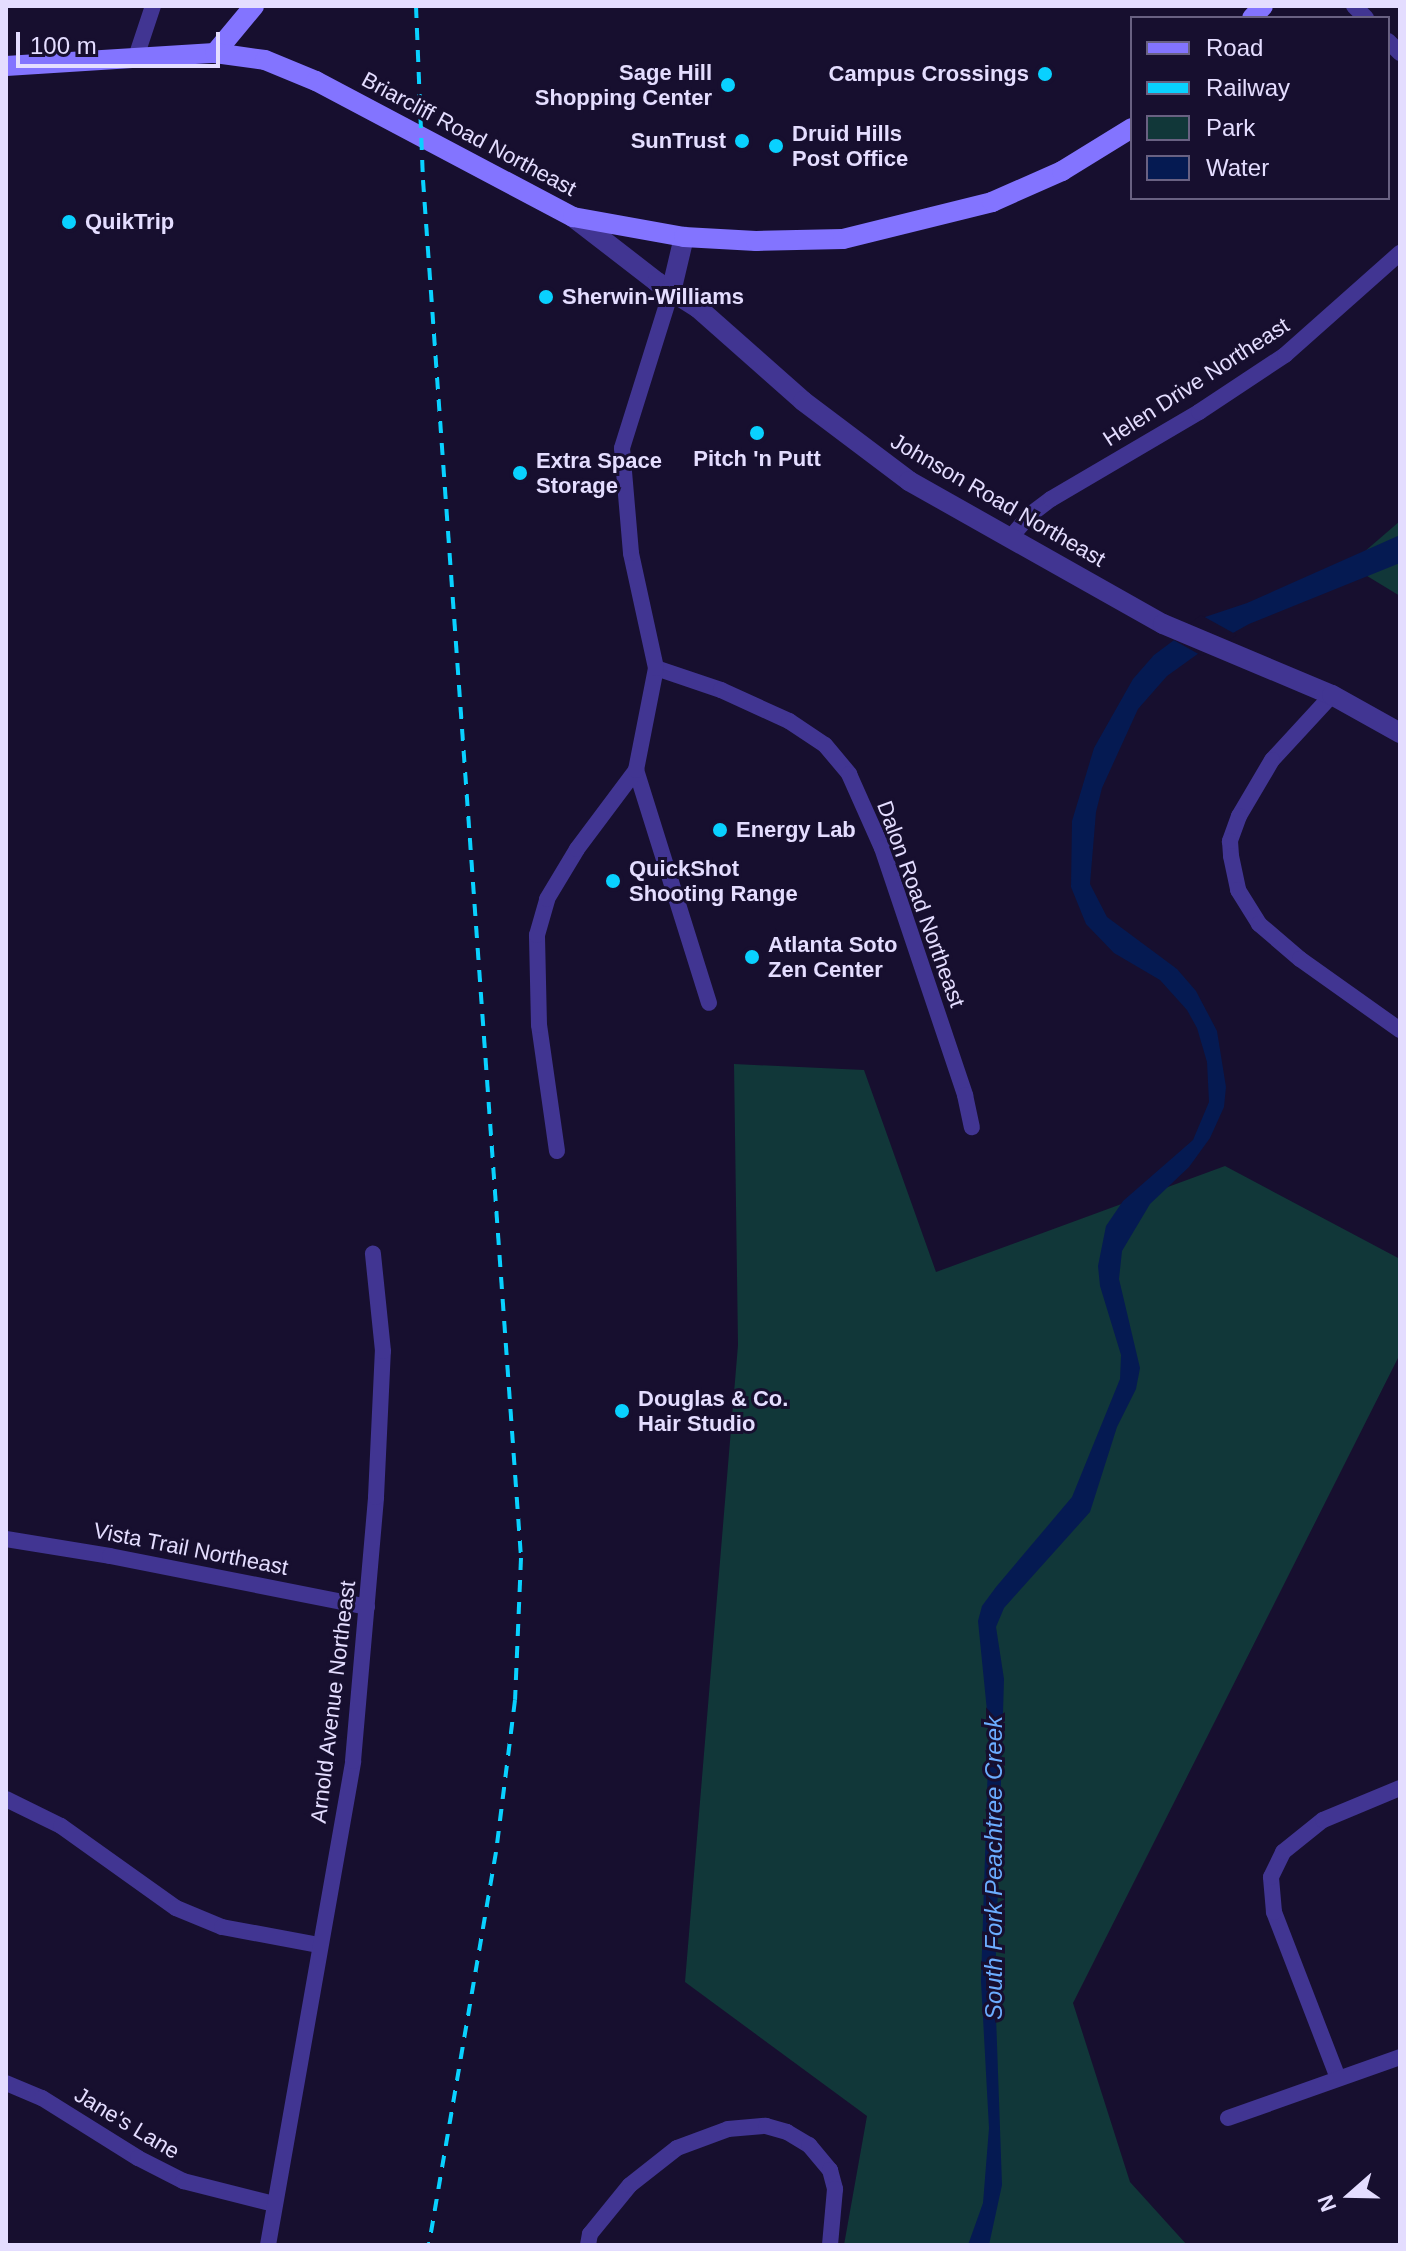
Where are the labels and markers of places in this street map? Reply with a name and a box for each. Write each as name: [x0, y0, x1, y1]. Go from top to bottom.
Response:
place label: Sage Hill Shopping Center: [535, 59, 712, 110]
place label: Campus Crossings: [829, 61, 1029, 87]
marker: Campus Crossings: [1036, 65, 1054, 83]
marker: Sage Hill Shopping Center: [719, 76, 737, 94]
place label: Druid Hills Post Office: [792, 120, 908, 172]
place label: SunTrust: [631, 128, 726, 154]
marker: SunTrust: [733, 132, 751, 150]
marker: Druid Hills Post Office: [767, 137, 785, 155]
place label: QuikTrip: [85, 209, 174, 235]
marker: QuikTrip: [60, 213, 78, 231]
place label: Sherwin-Williams: [562, 284, 744, 310]
marker: Sherwin-Williams: [537, 288, 555, 306]
marker: Pitch 'n Putt: [748, 424, 766, 442]
place label: Pitch 'n Putt: [693, 446, 821, 472]
place label: Extra Space Storage: [536, 447, 662, 498]
marker: Extra Space Storage: [511, 464, 529, 482]
place label: Energy Lab: [736, 817, 856, 843]
marker: Energy Lab: [711, 821, 729, 839]
place label: QuickShot Shooting Range: [629, 855, 798, 906]
marker: QuickShot Shooting Range: [604, 872, 622, 890]
place label: Atlanta Soto Zen Center: [768, 931, 898, 982]
marker: Atlanta Soto Zen Center: [743, 948, 761, 966]
place label: Douglas & Co. Hair Studio: [638, 1385, 788, 1436]
marker: Douglas & Co. Hair Studio: [613, 1402, 631, 1420]

